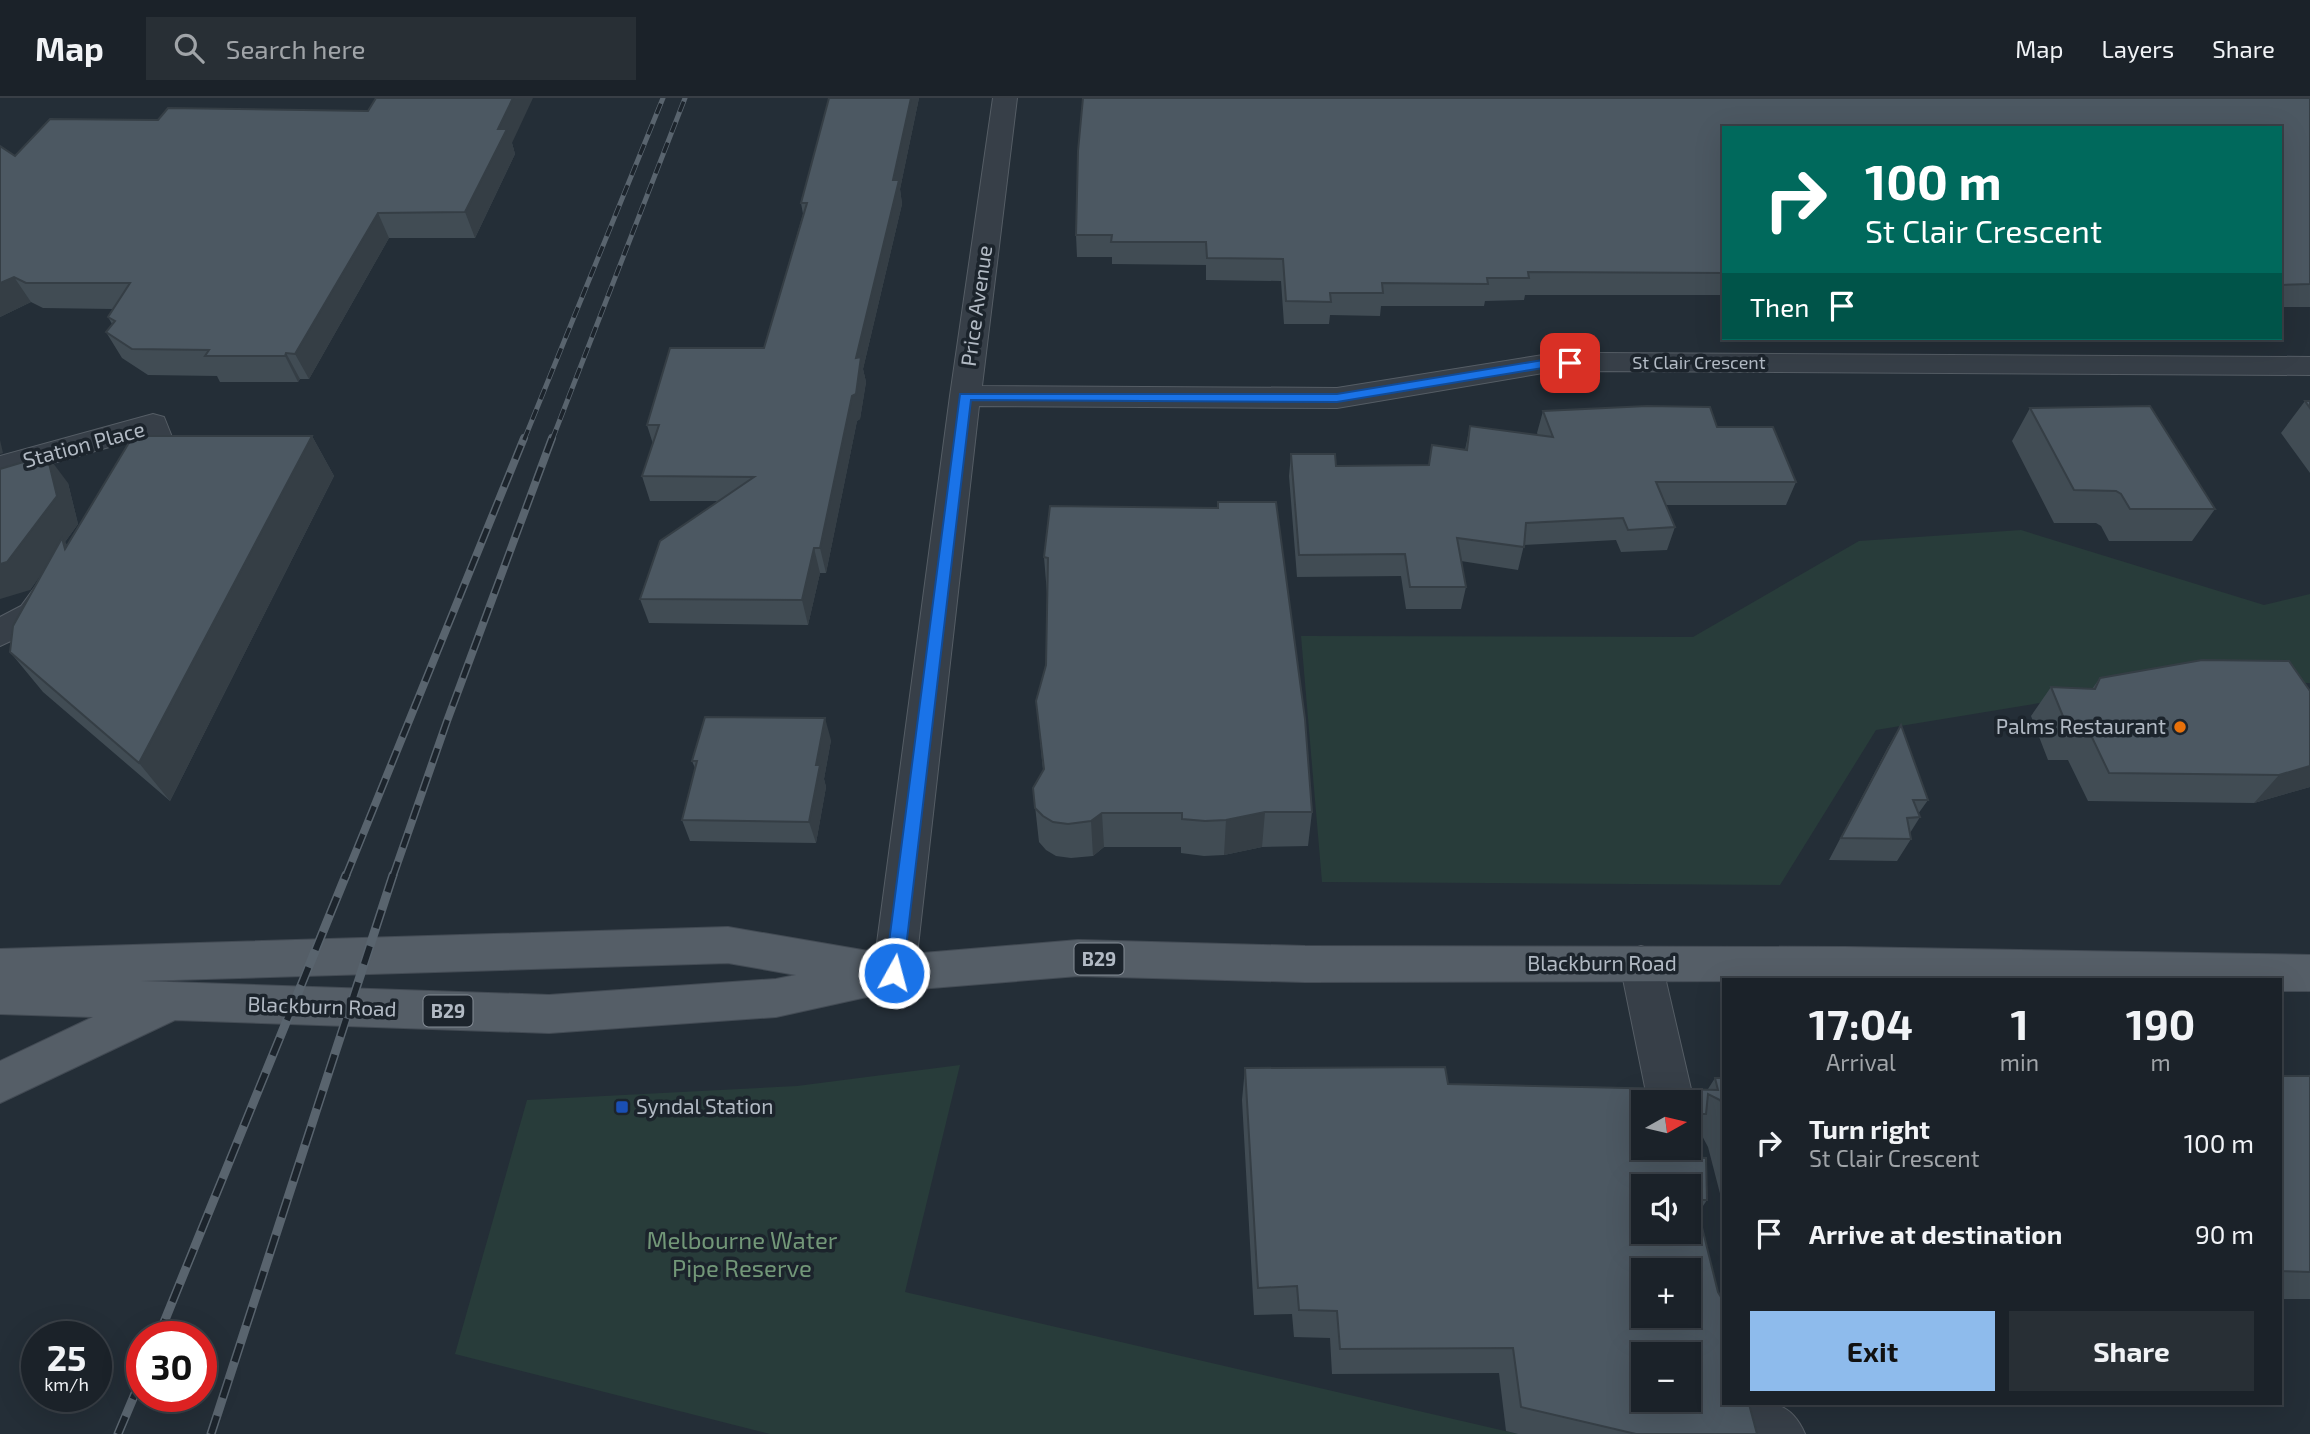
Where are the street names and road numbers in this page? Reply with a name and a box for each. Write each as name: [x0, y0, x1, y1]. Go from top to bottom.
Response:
street label: Price Avenue: [955, 244, 996, 368]
street label: St Clair Crescent: [1632, 351, 1766, 373]
street label: Station Place: [20, 415, 147, 472]
road number: B29: [1074, 944, 1124, 974]
street label: Blackburn Road: [1527, 950, 1677, 975]
street label: Blackburn Road: [247, 990, 397, 1021]
road number: B29: [424, 995, 472, 1026]

